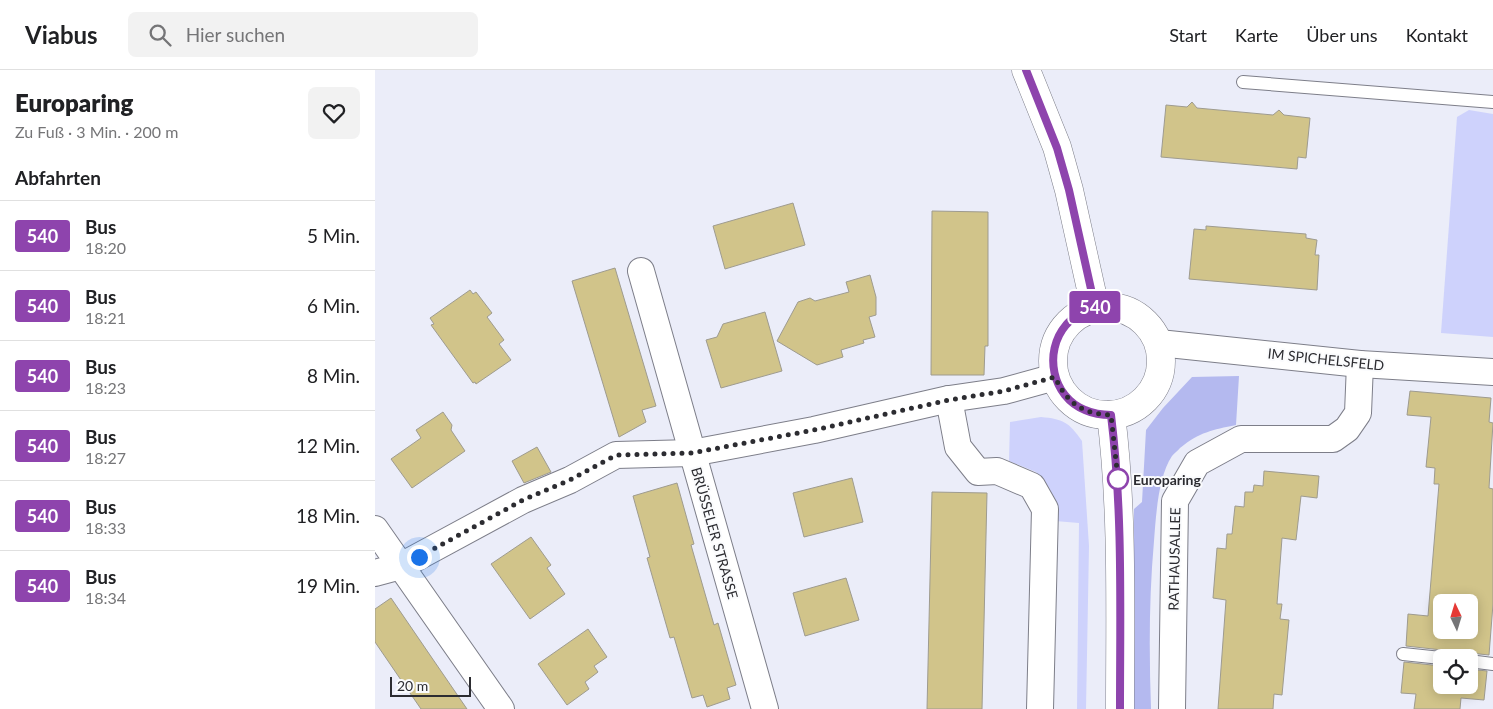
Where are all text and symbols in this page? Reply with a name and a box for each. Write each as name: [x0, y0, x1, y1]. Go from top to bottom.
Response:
search box: [128, 12, 478, 57]
text: Viabus: [25, 20, 98, 49]
icon: search: [146, 21, 174, 49]
text: Hier suchen: [186, 23, 285, 46]
text: Start: [1169, 24, 1207, 46]
text: Karte: [1235, 24, 1278, 46]
text: Über uns: [1306, 24, 1378, 46]
text: Kontakt: [1406, 24, 1468, 46]
button: heart: [308, 87, 360, 139]
text: Europaring: [15, 88, 133, 117]
text: Zu Fuß · 3 Min. · 200 m: [15, 122, 178, 141]
text: Abfahrten: [15, 166, 101, 189]
text: Bus: [85, 215, 116, 238]
text: 5 Min.: [307, 224, 360, 247]
text: 540: [27, 225, 58, 247]
text: 18:20: [85, 238, 126, 257]
text: Bus: [85, 285, 116, 308]
line badge: 540: [1066, 291, 1124, 323]
text: 6 Min.: [307, 294, 360, 317]
text: 540: [27, 295, 58, 317]
text: 540: [1079, 296, 1111, 318]
text: 18:21: [85, 308, 126, 327]
street label: IM SPICHELSFELD: [1267, 344, 1385, 374]
text: Bus: [85, 355, 116, 378]
text: 8 Min.: [307, 364, 360, 387]
text: 540: [27, 365, 58, 387]
text: 18:23: [85, 378, 126, 397]
text: Bus: [85, 425, 116, 448]
text: 12 Min.: [296, 434, 360, 457]
text: 540: [27, 435, 58, 457]
text: 18:27: [85, 448, 126, 467]
street label: BRÜSSELER STRASSE: [688, 465, 742, 601]
marker: Europaring: [1107, 468, 1129, 490]
place label: Europaring: [1133, 471, 1202, 488]
text: Bus: [85, 495, 116, 518]
text: 18 Min.: [296, 504, 360, 527]
text: 540: [27, 505, 58, 527]
street label: RATHAUSALLEE: [1165, 507, 1183, 611]
text: 18:33: [85, 518, 126, 537]
your location: [407, 545, 432, 570]
text: Bus: [85, 565, 116, 588]
text: 19 Min.: [296, 574, 360, 597]
text: 540: [27, 575, 58, 597]
text: 18:34: [85, 588, 126, 607]
north arrow: [1433, 594, 1477, 639]
map controls: [1433, 594, 1478, 694]
button: locate: [1433, 649, 1478, 694]
scale bar: [390, 674, 471, 697]
text: 20 m: [397, 677, 428, 694]

